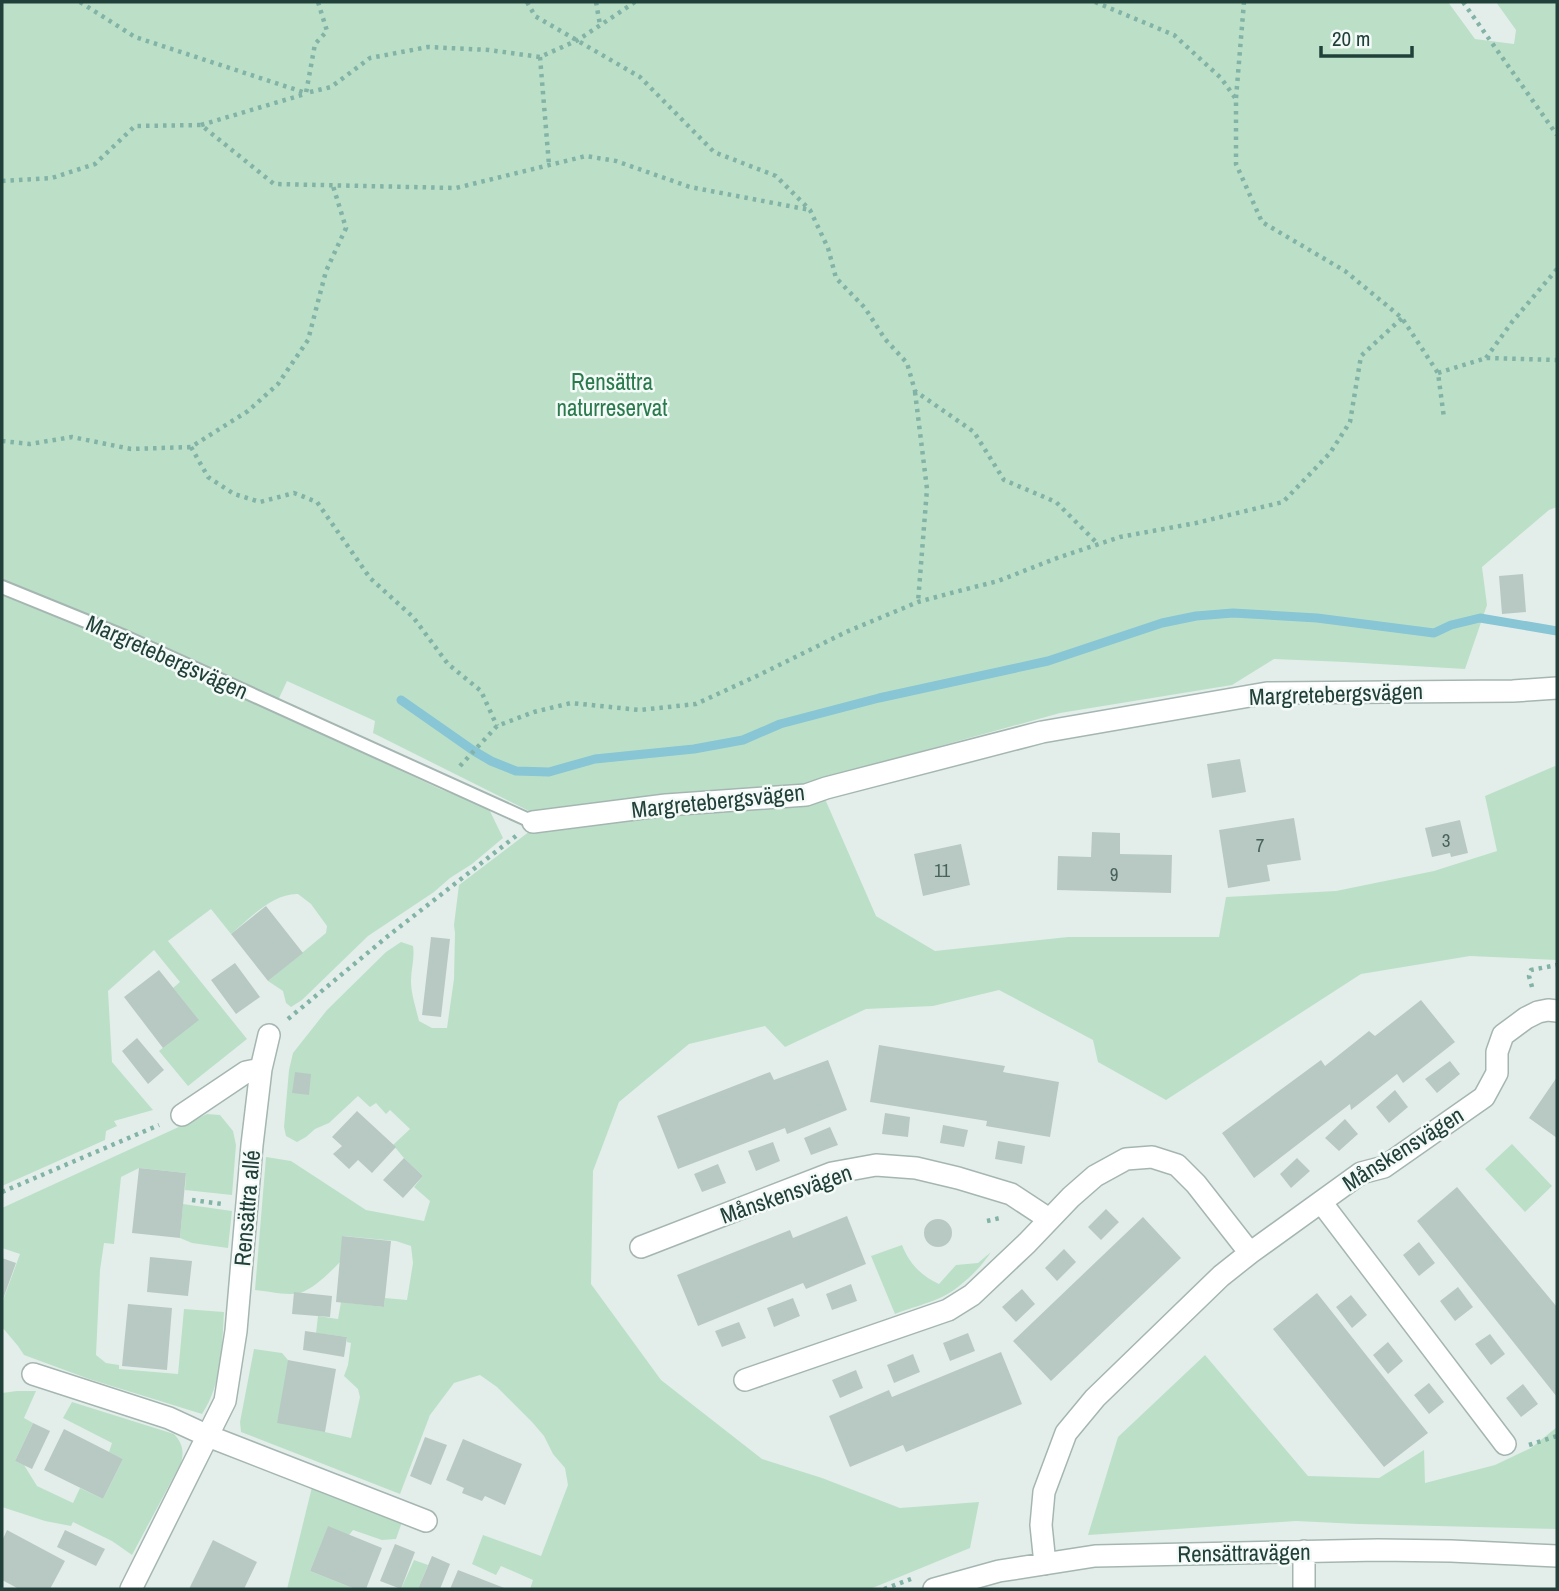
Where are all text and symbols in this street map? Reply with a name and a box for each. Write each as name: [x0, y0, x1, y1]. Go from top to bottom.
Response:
scale bar: [1321, 14, 1412, 58]
text: 20 m: [1332, 24, 1370, 53]
park label: Rensättra naturreservat: [556, 366, 668, 423]
street label: Margretebergsvägen: [81, 607, 253, 706]
street label: Margretebergsvägen: [1248, 675, 1423, 712]
street label: Margretebergsvägen: [630, 776, 806, 825]
house number: 3: [1442, 827, 1450, 853]
house number: 7: [1256, 832, 1265, 858]
house number: 11: [934, 857, 950, 883]
house number: 9: [1110, 861, 1118, 887]
street label: Månskensvägen: [1336, 1099, 1469, 1198]
street label: Rensättra allé: [226, 1149, 267, 1267]
street label: Månskensvägen: [716, 1157, 856, 1231]
street label: Rensättravägen: [1177, 1536, 1311, 1569]

